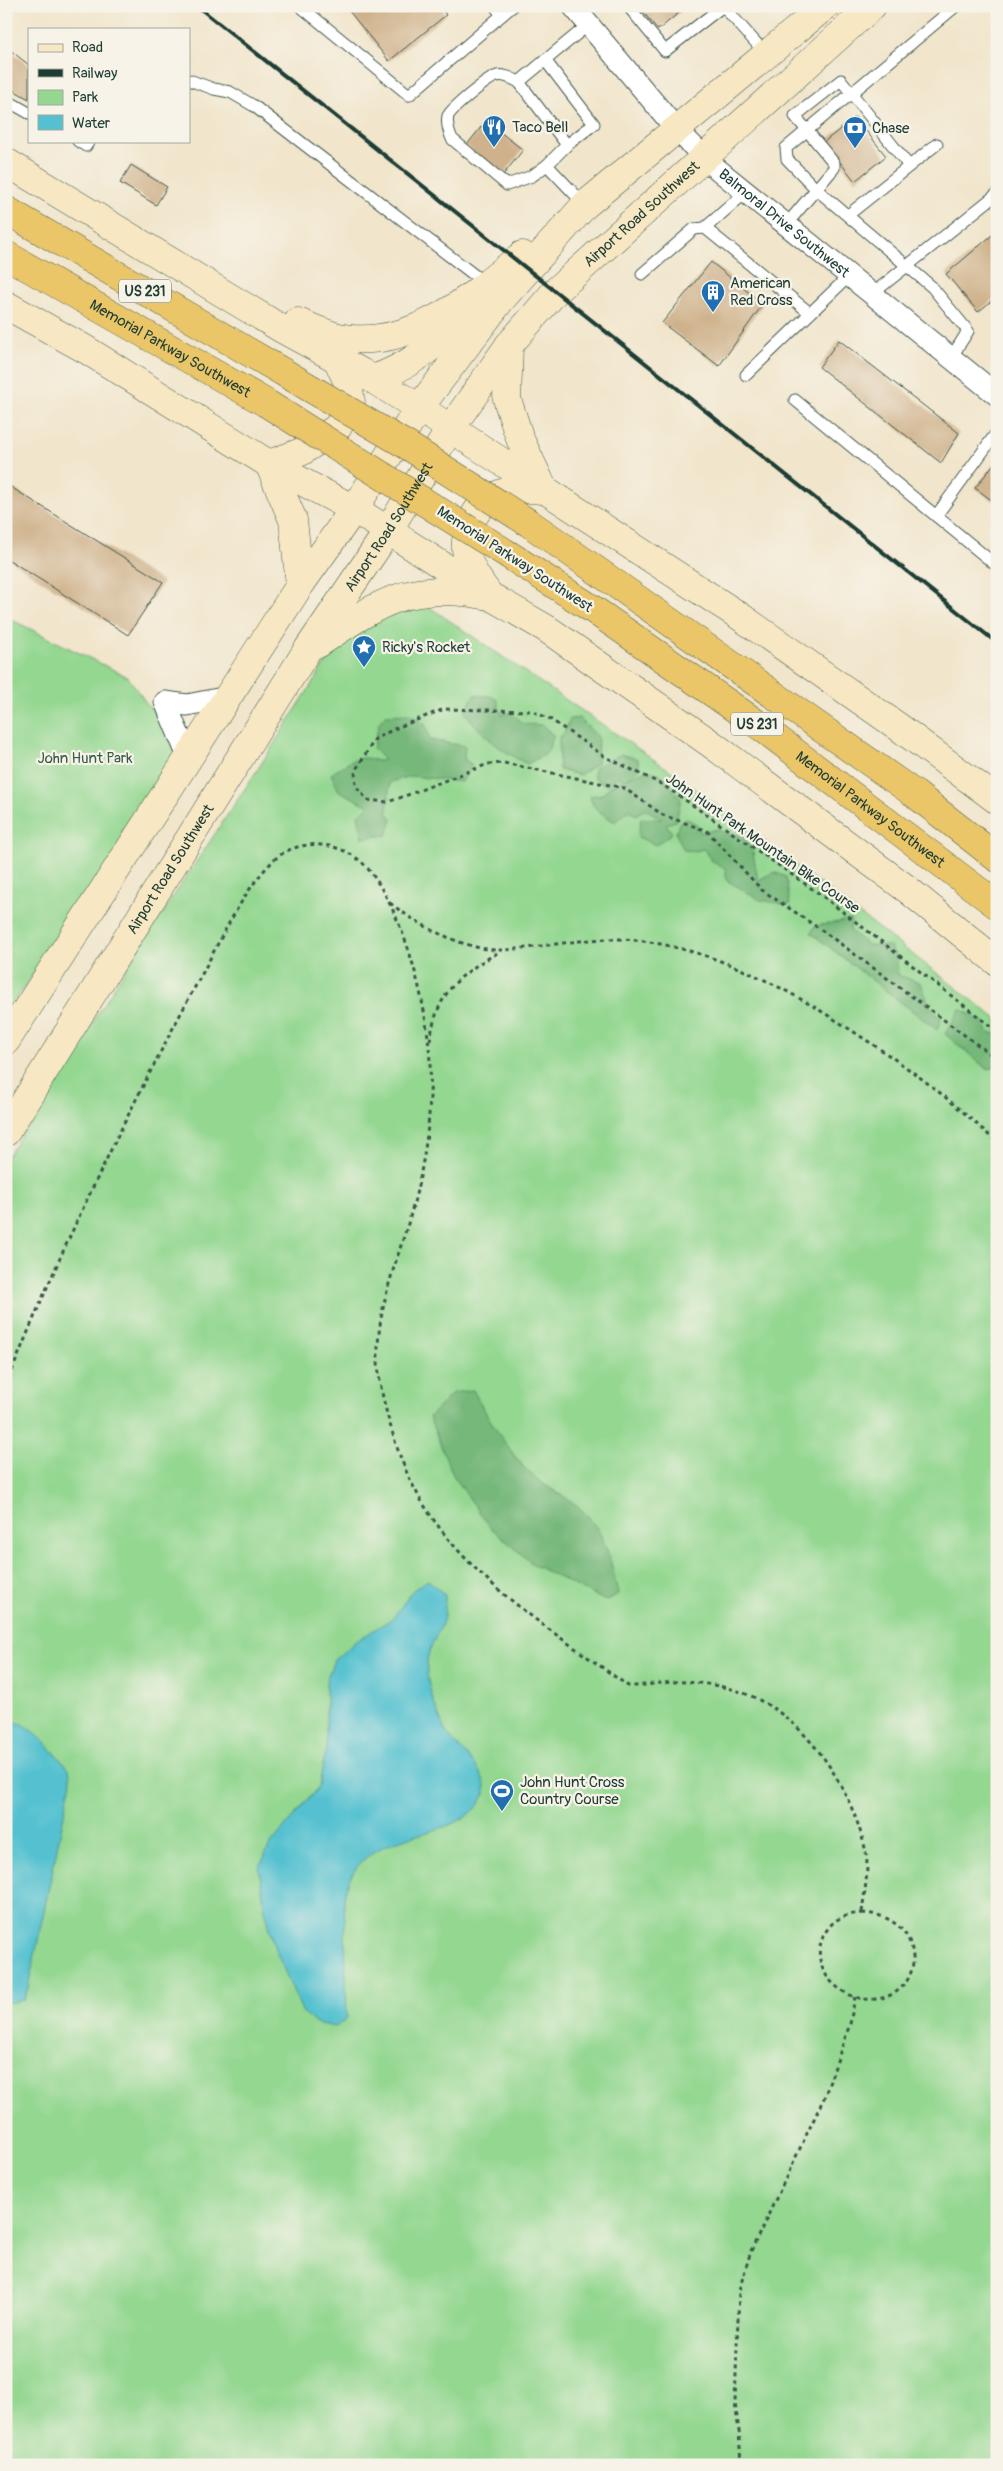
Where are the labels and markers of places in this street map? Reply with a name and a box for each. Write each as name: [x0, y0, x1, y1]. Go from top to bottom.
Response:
restaurant icon: Taco Bell: [481, 114, 507, 148]
bank icon: Chase: [842, 115, 868, 149]
place label: Taco Bell: [512, 118, 568, 137]
place label: Chase: [872, 119, 910, 138]
place label: American Red Cross: [730, 274, 793, 310]
building icon: American Red Cross: [700, 279, 726, 313]
place icon: Ricky's Rocket: [351, 634, 377, 668]
place label: Ricky's Rocket: [382, 638, 471, 657]
place label: John Hunt Cross Country Course: [520, 1773, 625, 1809]
sports icon: John Hunt Cross Country Course: [489, 1778, 515, 1812]

